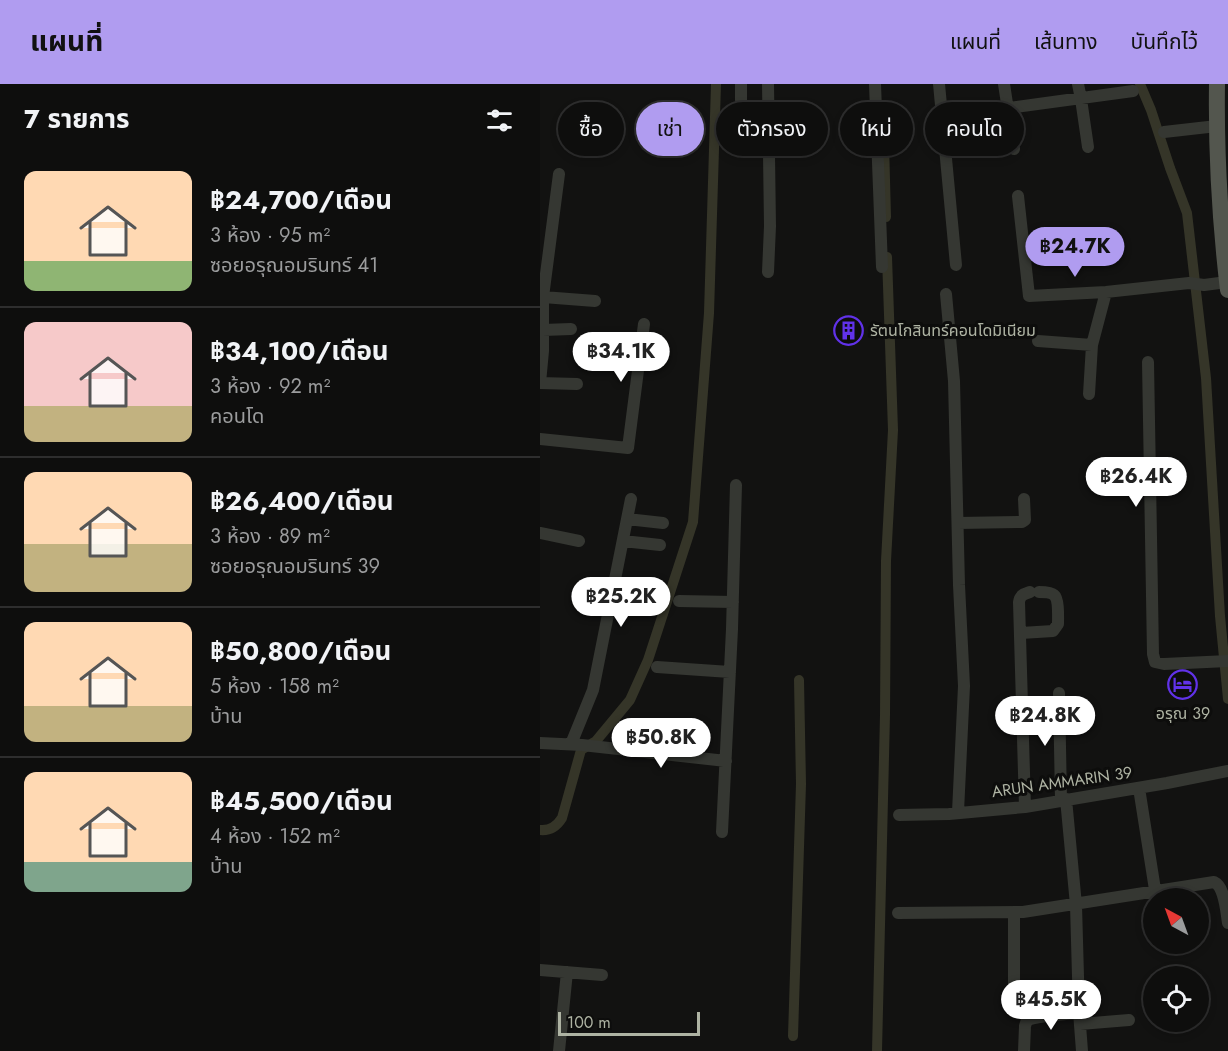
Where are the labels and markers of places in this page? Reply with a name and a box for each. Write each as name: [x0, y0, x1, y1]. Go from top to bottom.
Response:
pin: ฿24.7K: [1026, 227, 1124, 278]
building icon: รัตนโกสินทร์คอนโดมิเนียม: [833, 314, 865, 346]
place label: รัตนโกสินทร์คอนโดมิเนียม: [870, 319, 1036, 342]
pin: ฿34.1K: [572, 332, 670, 383]
pin: ฿26.4K: [1087, 457, 1185, 508]
pin: ฿25.2K: [572, 577, 670, 628]
hotel icon: อรุณ 39: [1167, 669, 1199, 701]
pin: ฿24.8K: [996, 696, 1094, 747]
place label: อรุณ 39: [1156, 702, 1210, 725]
pin: ฿50.8K: [612, 718, 710, 769]
pin: ฿45.5K: [1002, 980, 1100, 1031]

